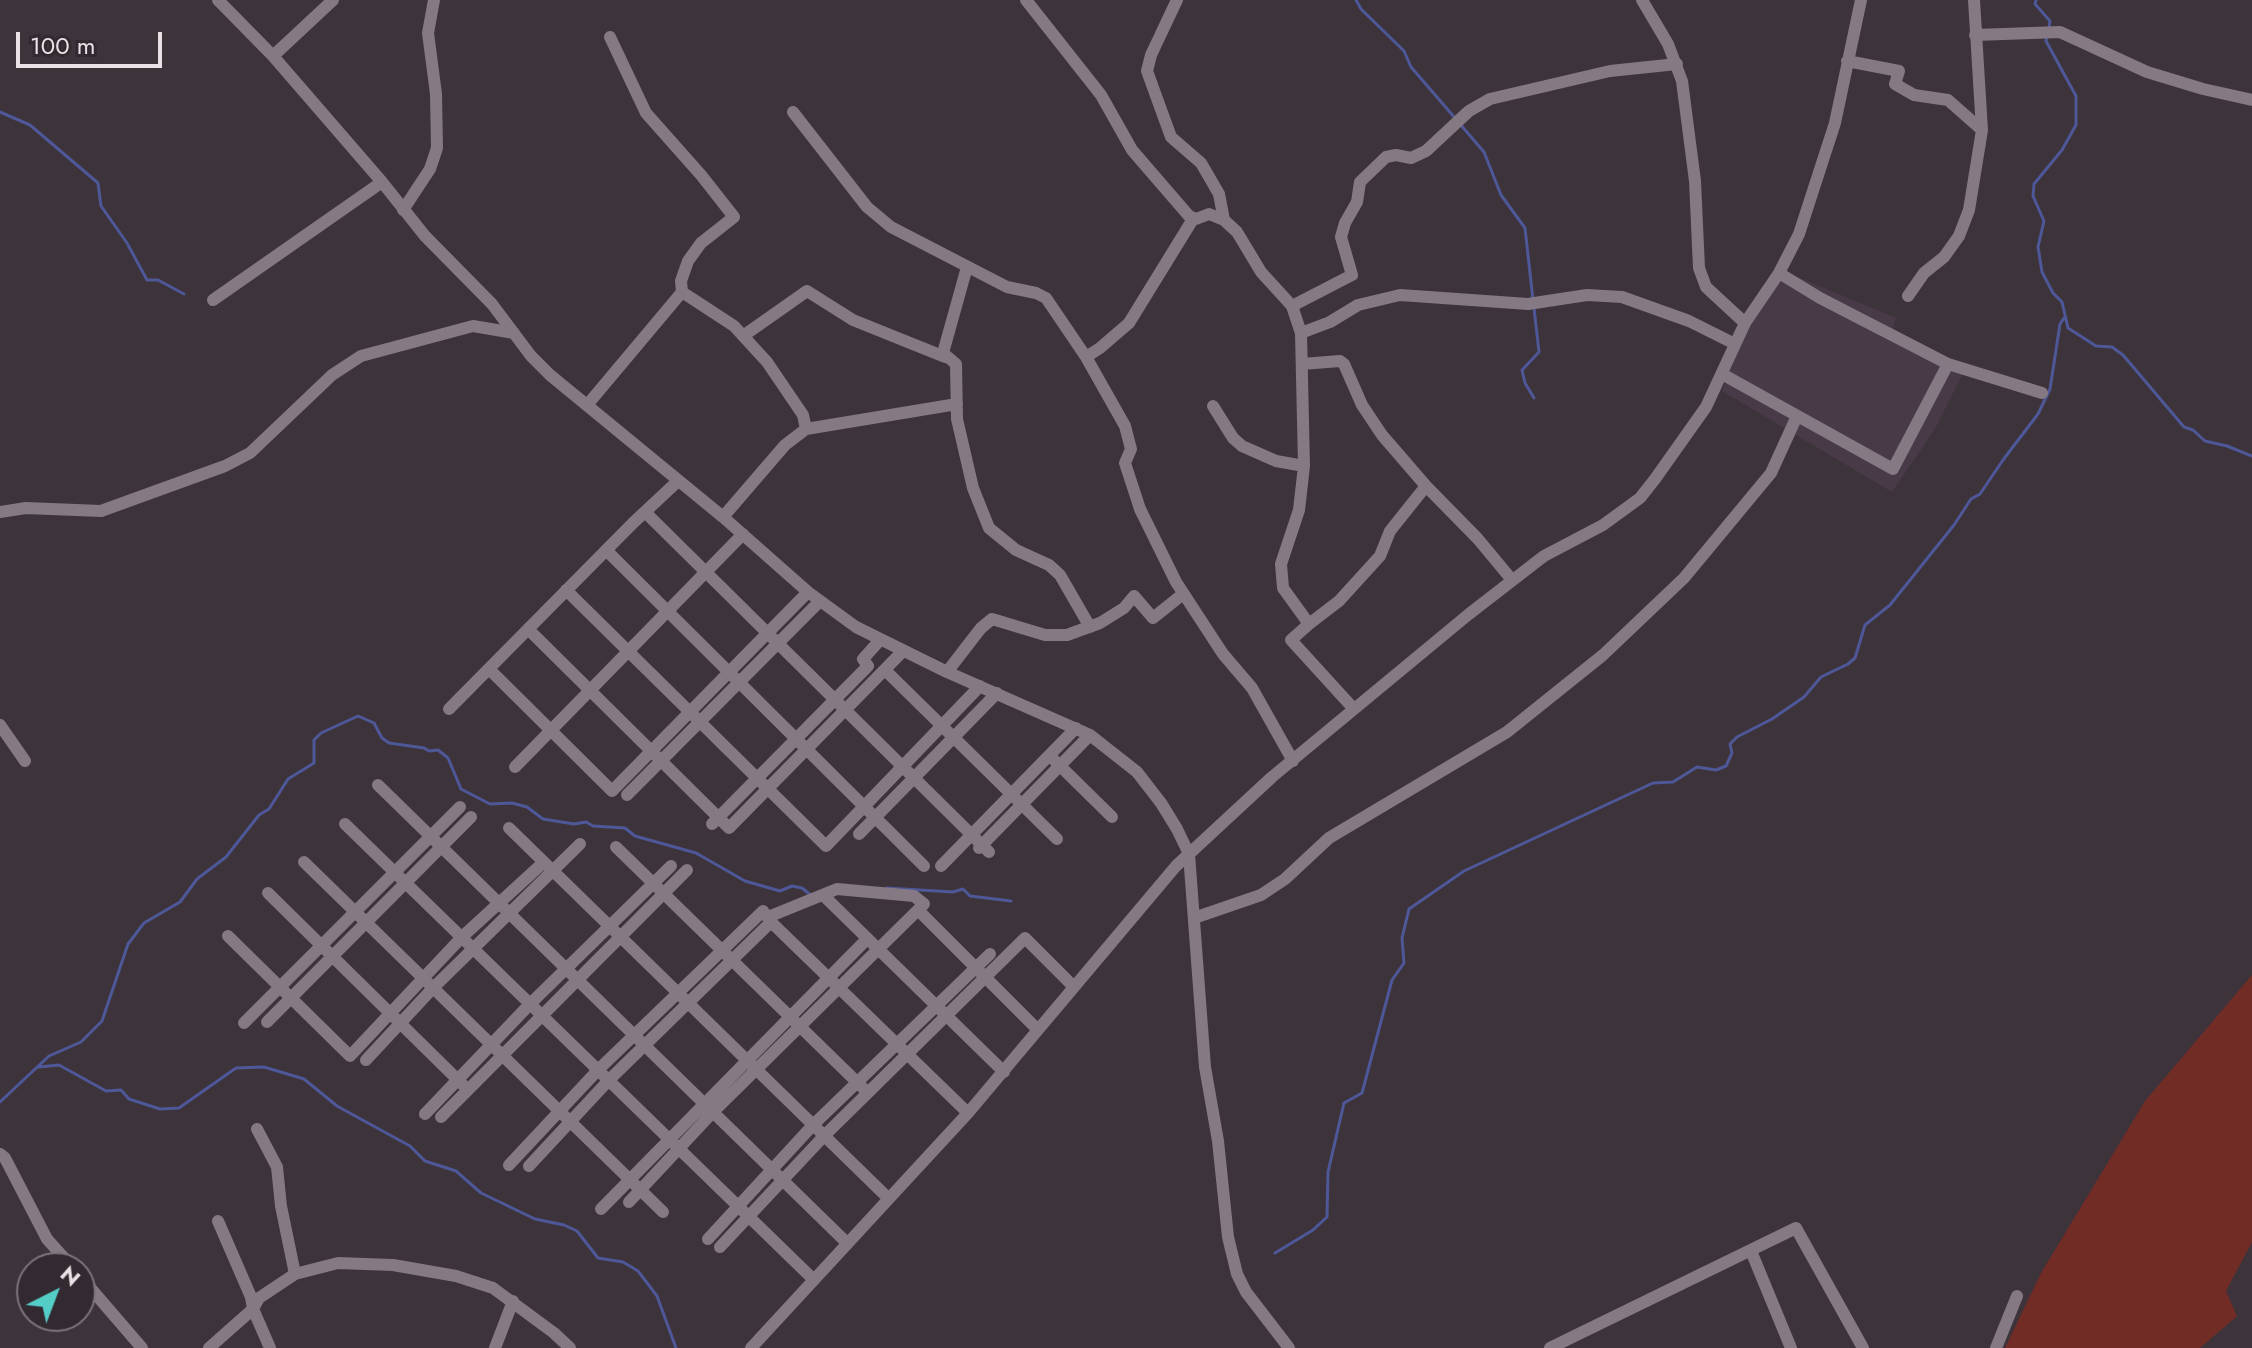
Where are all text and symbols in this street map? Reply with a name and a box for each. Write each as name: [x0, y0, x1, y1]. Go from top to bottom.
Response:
scale bar: [20, 16, 166, 66]
text: 100 m: [30, 28, 96, 63]
north arrow: [16, 1252, 96, 1332]
text: N: [54, 1258, 88, 1293]

